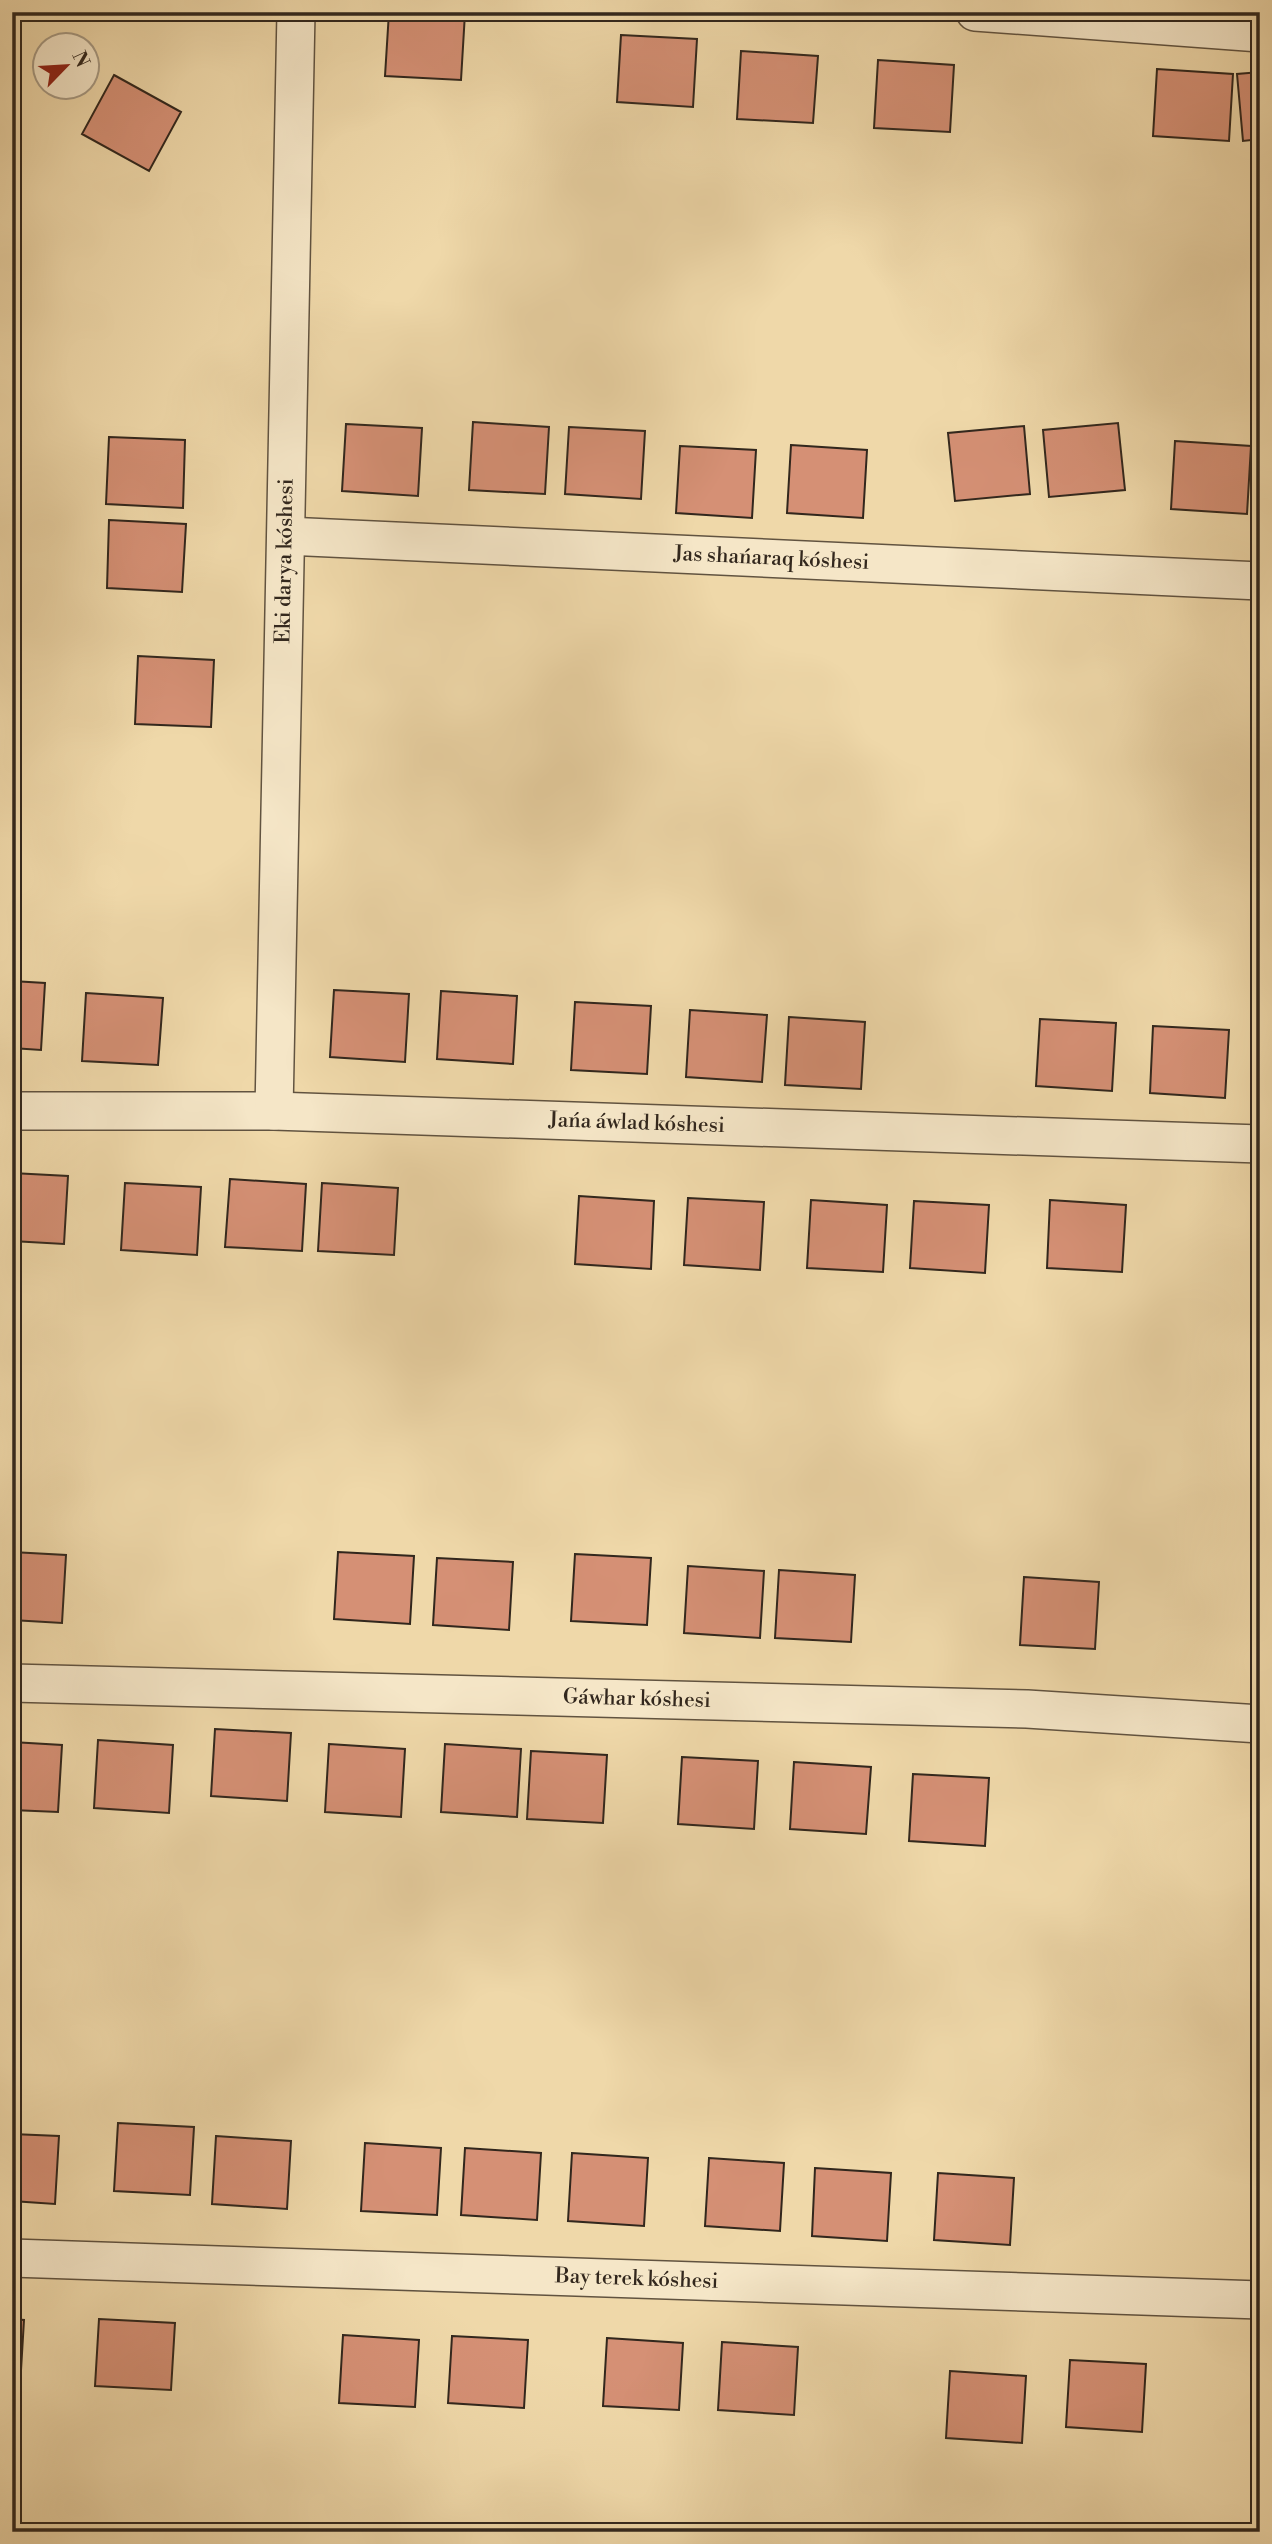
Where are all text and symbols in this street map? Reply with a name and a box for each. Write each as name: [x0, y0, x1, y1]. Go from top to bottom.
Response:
north arrow: [32, 32, 102, 102]
text: N: [66, 47, 95, 71]
street label: Eki darya kóshesi: [270, 478, 300, 644]
street label: Jas shańaraq kóshesi: [672, 541, 870, 576]
street label: Jańa áwlad kóshesi: [547, 1107, 725, 1139]
street label: Gáwhar kóshesi: [562, 1684, 711, 1714]
street label: Bay terek kóshesi: [554, 2263, 719, 2295]

